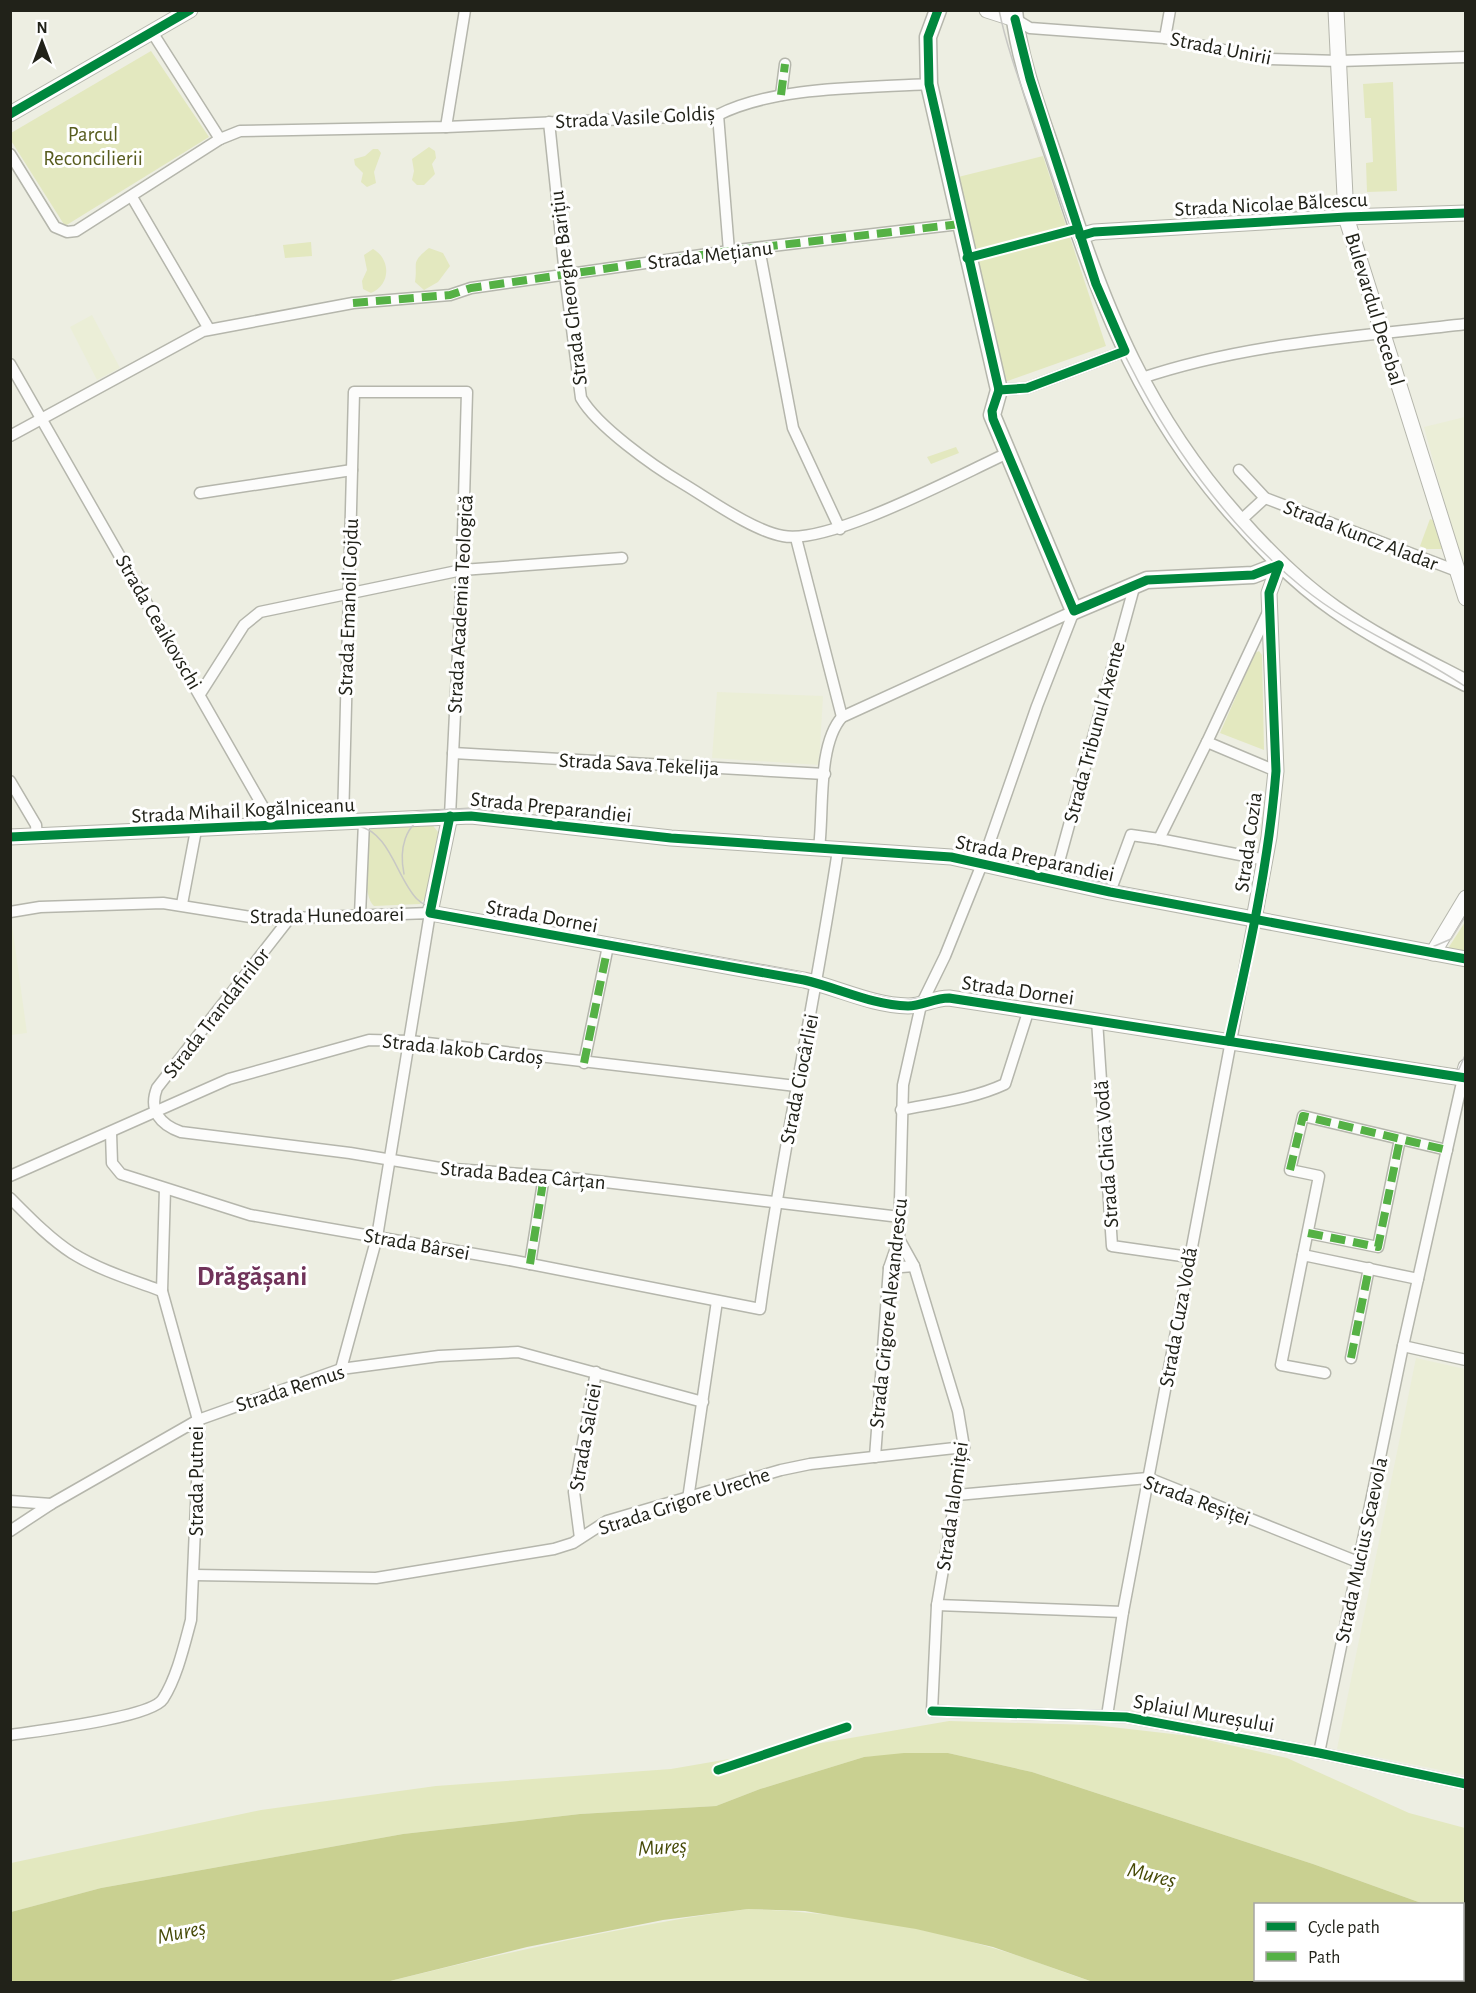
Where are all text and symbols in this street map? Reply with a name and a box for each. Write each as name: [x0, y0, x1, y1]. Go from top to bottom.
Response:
north arrow: [12, 12, 72, 72]
text: N: [36, 20, 48, 36]
street label: Strada Unirii: [1169, 28, 1273, 69]
street label: Strada Vasile Goldiș: [555, 103, 716, 134]
park label: Parcul Reconcilierii: [43, 124, 143, 169]
street label: Strada Gheorghe Barițiu: [546, 189, 593, 387]
street label: Strada Nicolae Bălcescu: [1174, 189, 1368, 220]
street label: Bulevardul Decebal: [1341, 230, 1408, 388]
street label: Strada Mețianu: [646, 237, 774, 276]
street label: Strada Academia Teologică: [444, 494, 477, 714]
street label: Strada Kuncz Aladar: [1281, 496, 1441, 575]
street label: Strada Emanoil Gojdu: [335, 518, 362, 696]
street label: Strada Ceaikovschi: [112, 551, 206, 693]
street label: Strada Tribunul Axente: [1060, 639, 1129, 825]
street label: Strada Sava Tekelija: [558, 750, 720, 779]
street label: Strada Preparandiei: [469, 789, 633, 826]
street label: Strada Cozia: [1231, 790, 1266, 893]
street label: Strada Mihail Kogălniceanu: [131, 794, 356, 827]
street label: Strada Preparandiei: [954, 831, 1116, 886]
street label: Strada Dornei: [484, 896, 599, 937]
street label: Strada Hunedoarei: [250, 904, 404, 927]
street label: Strada Trandafirilor: [159, 944, 274, 1082]
street label: Strada Dornei: [961, 972, 1075, 1009]
street label: Strada Ciocârliei: [777, 1012, 822, 1146]
street label: Strada Iakob Cardoș: [381, 1031, 544, 1070]
street label: Strada Ghica Vodă: [1091, 1079, 1122, 1229]
street label: Strada Badea Cârțan: [439, 1158, 606, 1195]
street label: Strada Grigore Alexandrescu: [866, 1197, 911, 1429]
street label: Strada Bârsei: [362, 1225, 471, 1264]
street label: Strada Cuza Vodă: [1156, 1245, 1201, 1389]
district label: Drăgășani: [197, 1263, 307, 1293]
street label: Strada Remus: [233, 1361, 347, 1416]
street label: Strada Salciei: [566, 1381, 605, 1493]
street label: Strada Putnei: [186, 1426, 207, 1536]
street label: Strada Ialomiței: [933, 1440, 974, 1572]
street label: Strada Mucius Scaevola: [1332, 1455, 1392, 1645]
street label: Strada Grigore Ureche: [596, 1464, 773, 1539]
street label: Strada Reșiței: [1140, 1472, 1253, 1531]
street label: Splaiul Mureșului: [1132, 1691, 1276, 1738]
water label: Mureș: [637, 1834, 687, 1862]
water label: Mureș: [1125, 1858, 1178, 1894]
legend: [1254, 1903, 1464, 1981]
water label: Mureș: [155, 1916, 208, 1950]
text: Cycle path: [1308, 1919, 1380, 1937]
text: Path: [1308, 1949, 1340, 1967]

